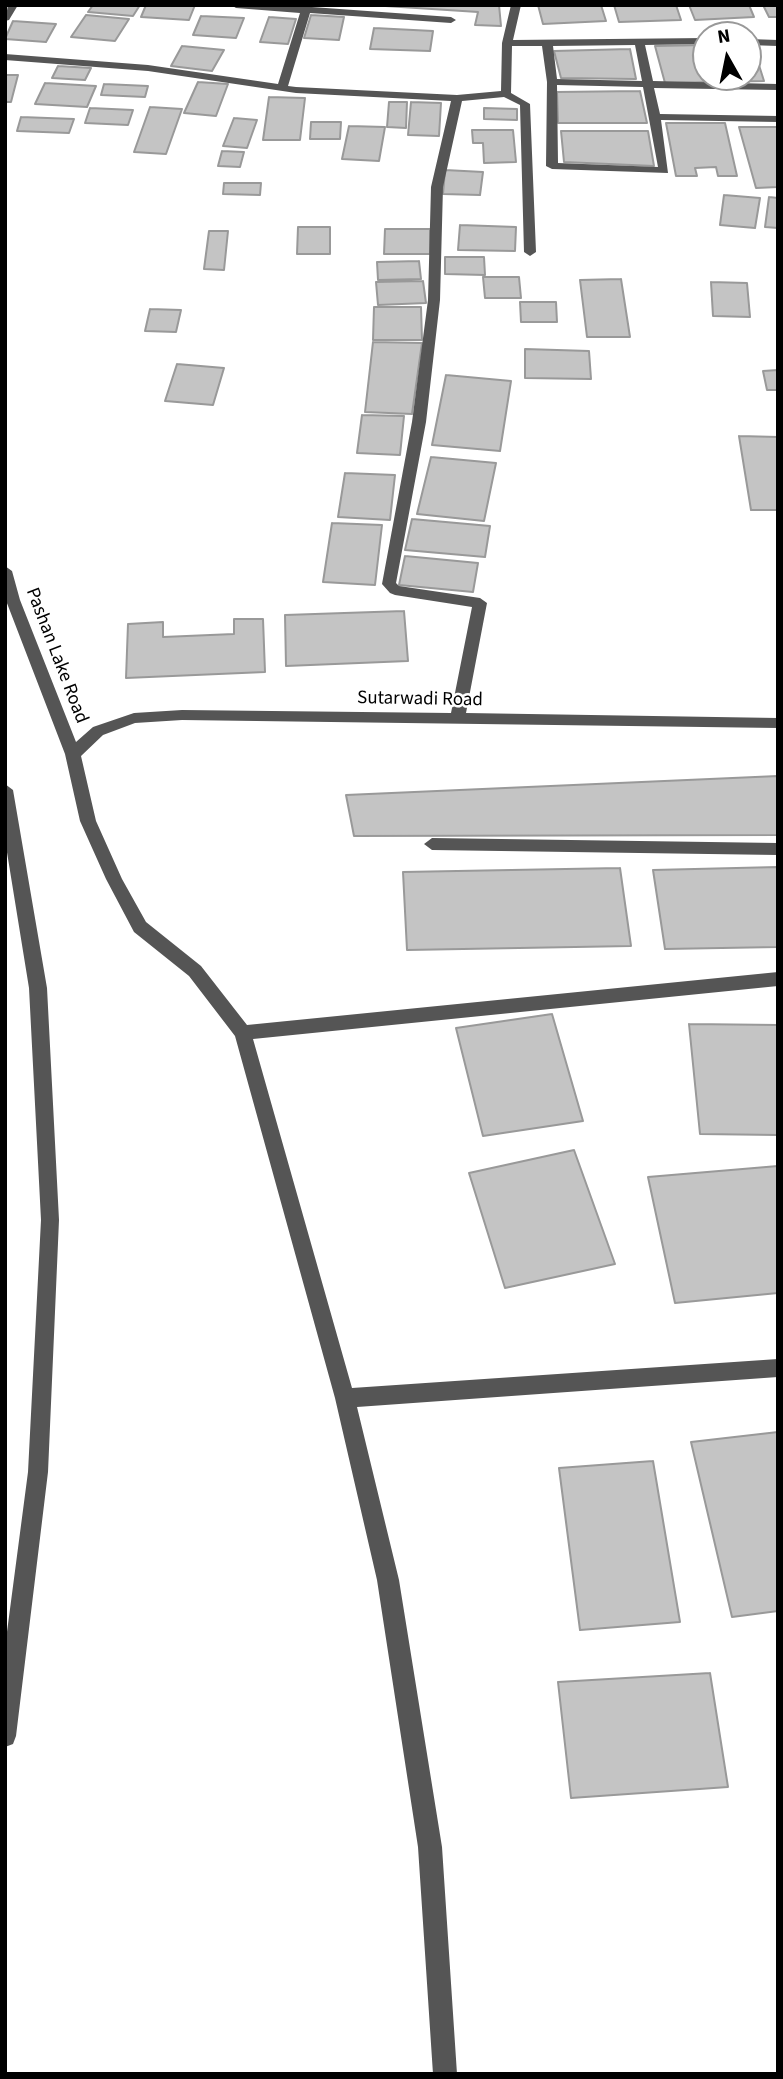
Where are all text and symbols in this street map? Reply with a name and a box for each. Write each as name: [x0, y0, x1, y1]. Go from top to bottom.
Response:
north arrow: [692, 21, 762, 91]
text: N: [716, 22, 732, 51]
street label: Pashan Lake Road: [20, 585, 92, 727]
street label: Sutarwadi Road: [357, 688, 483, 712]

